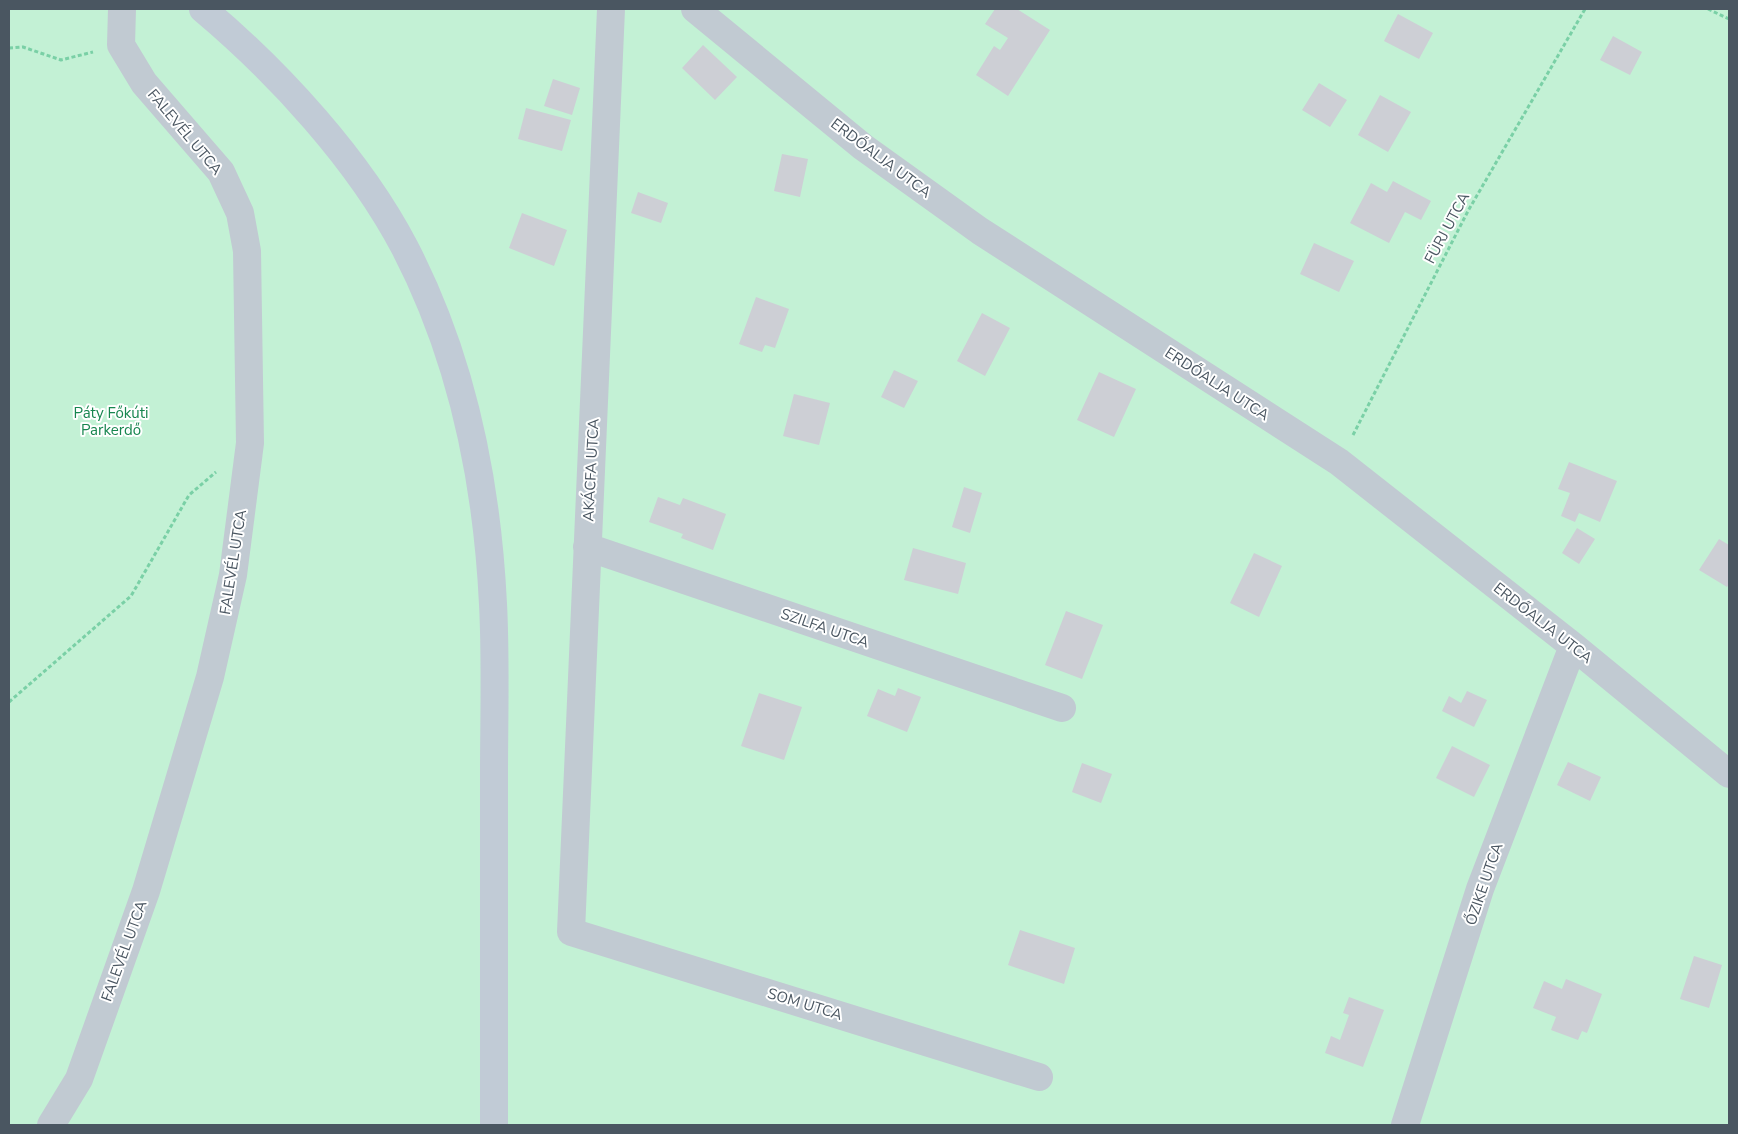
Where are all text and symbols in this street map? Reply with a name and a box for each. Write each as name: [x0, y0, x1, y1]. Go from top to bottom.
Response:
street label: FALEVÉL UTCA: [143, 85, 227, 179]
street label: ERDŐALJA UTCA: [827, 114, 935, 202]
street label: FÜRJ UTCA: [1420, 189, 1474, 267]
street label: ERDŐALJA UTCA: [1161, 343, 1273, 425]
park label: Páty Főkúti Parkerdő: [74, 403, 148, 440]
street label: AKÁCFA UTCA: [578, 418, 604, 522]
street label: FALEVÉL UTCA: [215, 508, 251, 616]
street label: ERDŐALJA UTCA: [1489, 578, 1597, 668]
street label: SZILFA UTCA: [778, 604, 872, 652]
street label: ŐZIKE UTCA: [1461, 840, 1507, 928]
street label: FALEVÉL UTCA: [96, 898, 152, 1004]
street label: SOM UTCA: [765, 983, 845, 1025]

